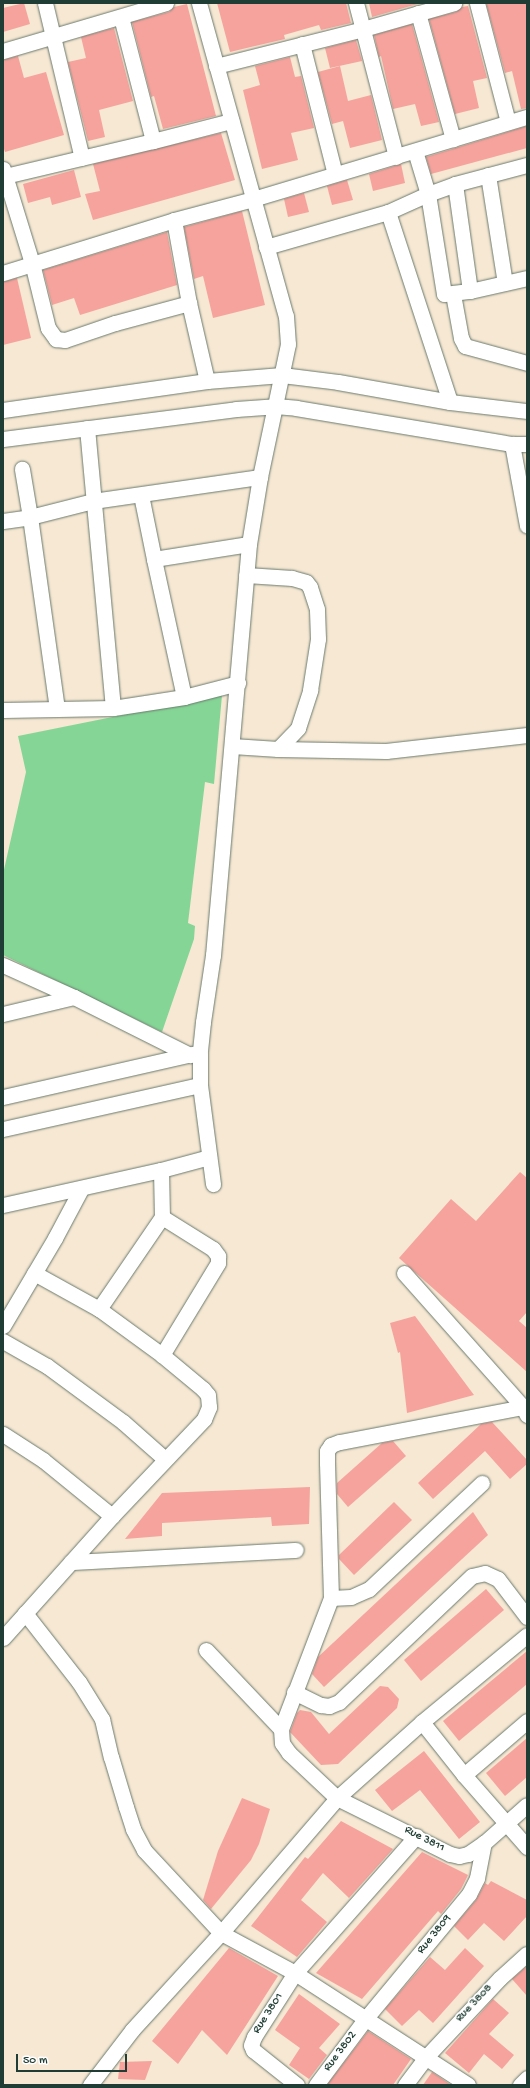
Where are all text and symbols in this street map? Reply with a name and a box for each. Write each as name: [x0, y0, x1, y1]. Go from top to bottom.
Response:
street label: Rue 3811: [401, 1824, 447, 1856]
street label: Rue 3809: [415, 1912, 455, 1958]
street label: Rue 3808: [454, 1982, 496, 2026]
street label: Rue 3801: [251, 1991, 287, 2037]
street label: Rue 3802: [321, 2029, 361, 2075]
scale bar: [18, 2046, 129, 2072]
text: 50 m: [23, 2054, 48, 2068]

